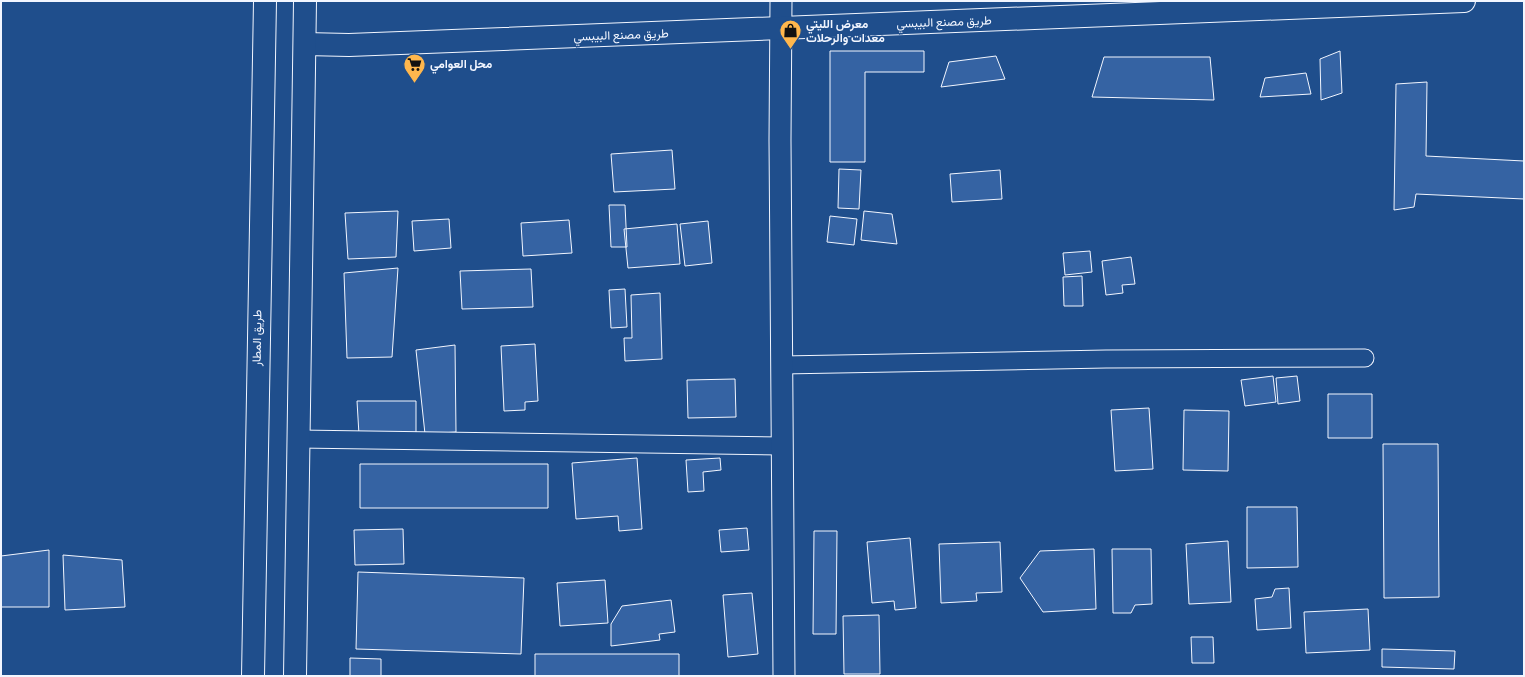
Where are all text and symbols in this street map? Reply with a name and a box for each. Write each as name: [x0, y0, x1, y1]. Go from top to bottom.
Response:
street label: طريق مصنع البيبسي: [896, 10, 992, 34]
place label: معرض الليتي معدات والرحلات: [806, 14, 885, 47]
shop icon: معرض الليتي معدات والرحلات: [777, 18, 803, 51]
street label: طريق مصنع البيبسي: [573, 23, 669, 47]
supermarket icon: محل العوامي: [402, 51, 428, 84]
place label: محل العوامي: [430, 54, 493, 74]
street label: طريق المطار: [246, 309, 266, 367]

